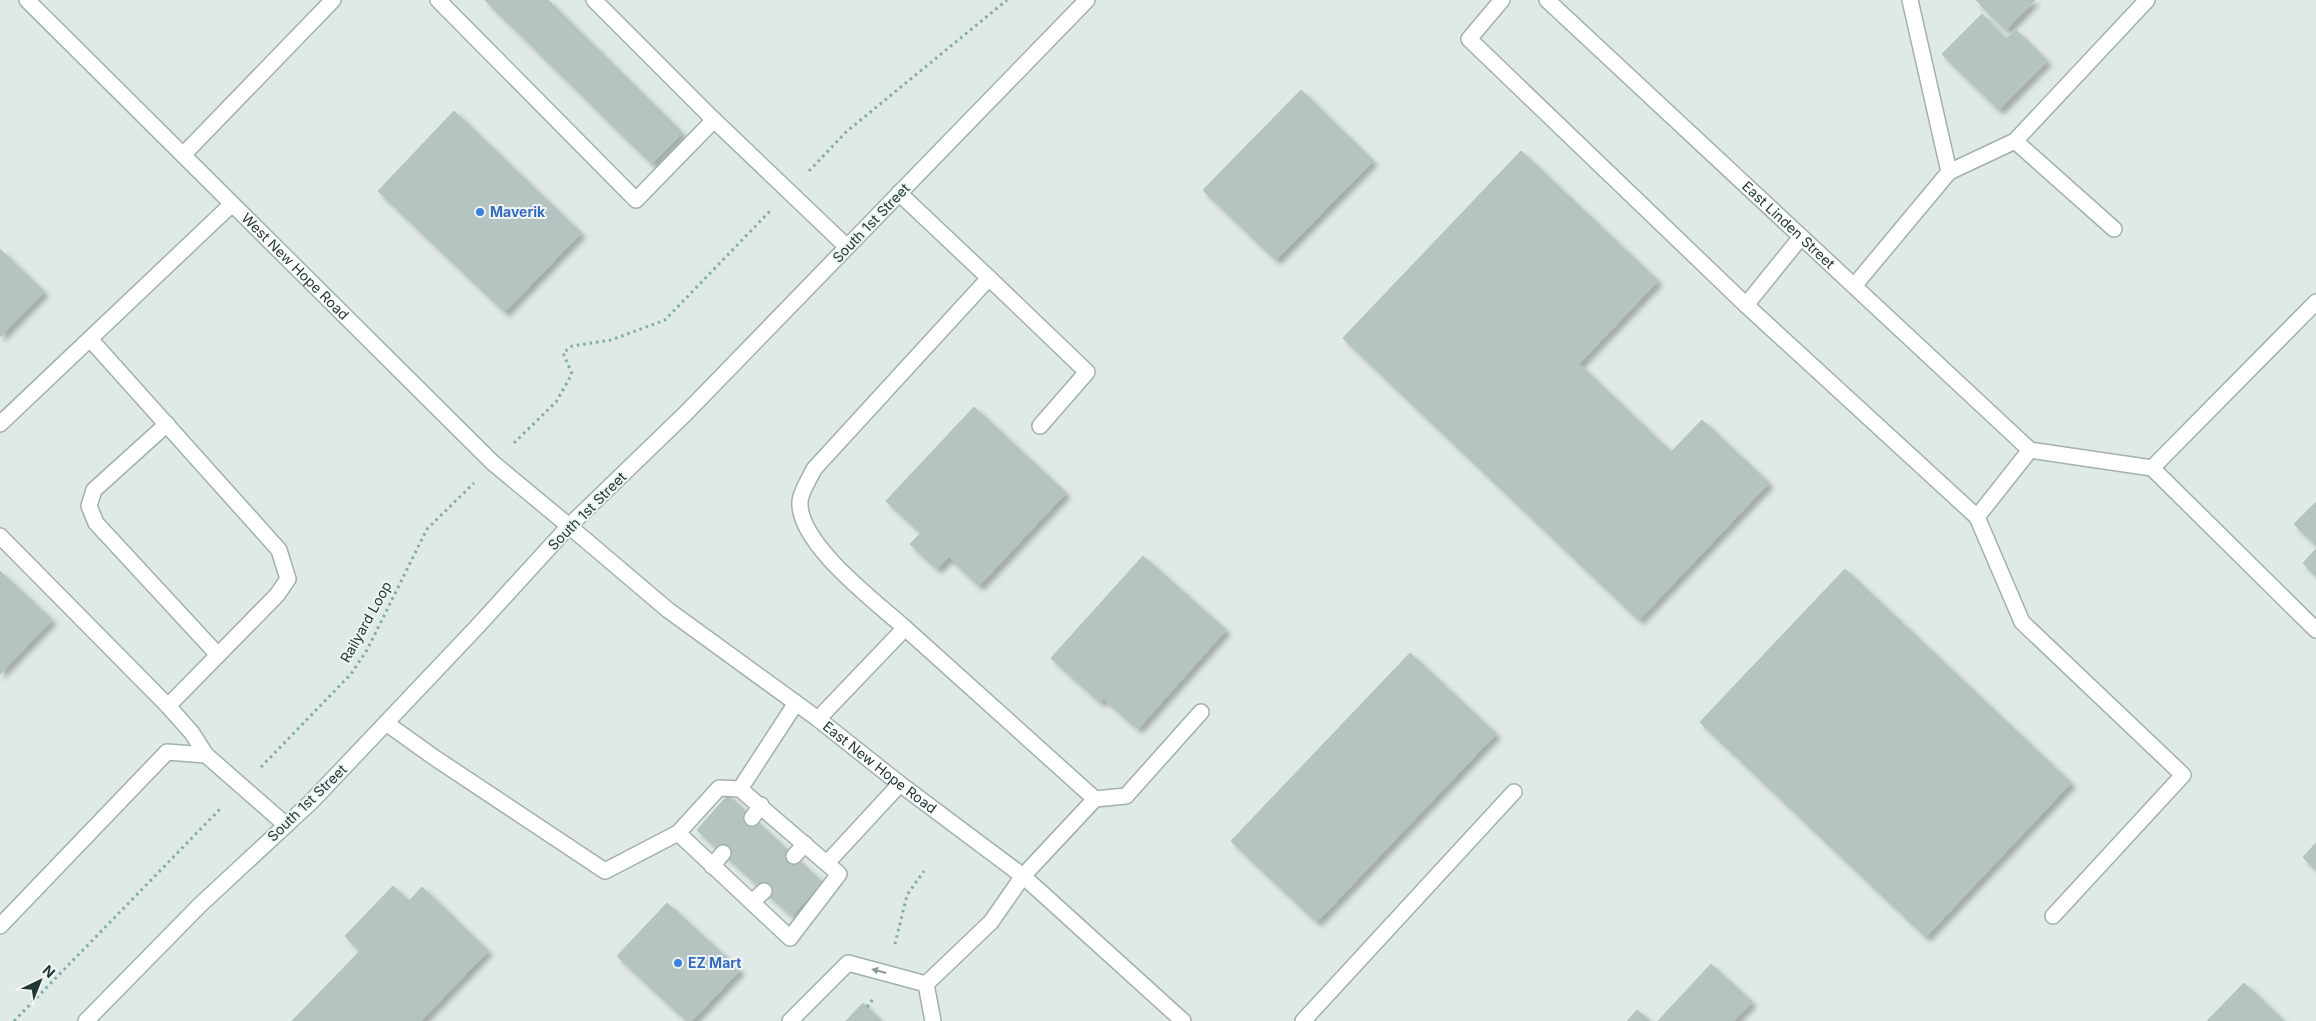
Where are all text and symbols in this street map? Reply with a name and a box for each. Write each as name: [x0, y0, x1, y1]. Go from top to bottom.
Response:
street label: East Linden Street: [1739, 177, 1839, 272]
street label: South 1st Street: [829, 179, 913, 266]
place label: Maverik: [490, 203, 546, 220]
marker: Maverik: [474, 206, 486, 218]
street label: West New Hope Road: [238, 209, 353, 323]
street label: South 1st Street: [544, 468, 630, 553]
street label: Railyard Loop: [336, 578, 395, 665]
street label: East New Hope Road: [820, 717, 940, 816]
street label: South 1st Street: [263, 760, 350, 845]
place label: EZ Mart: [688, 954, 741, 971]
north arrow: [15, 956, 65, 1006]
marker: EZ Mart: [672, 957, 684, 969]
text: N: [40, 961, 59, 981]
one-way arrow: [871, 967, 886, 975]

